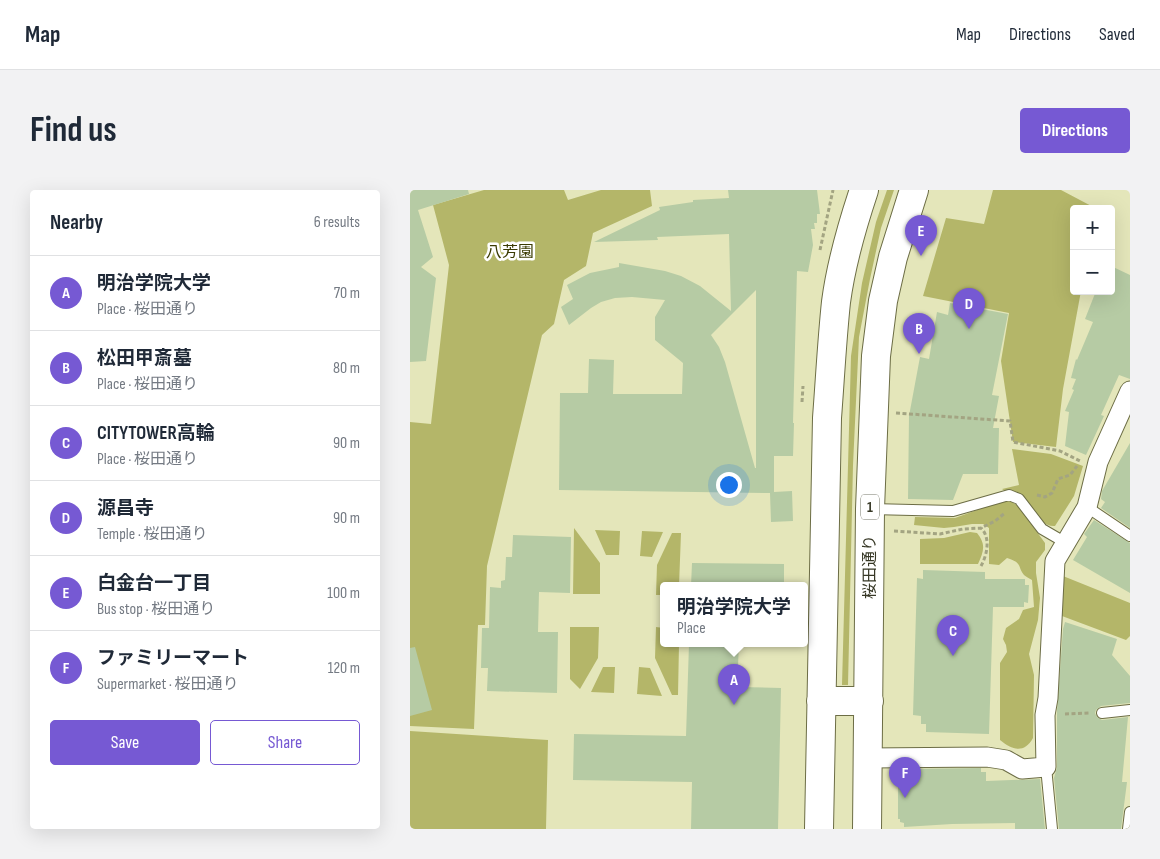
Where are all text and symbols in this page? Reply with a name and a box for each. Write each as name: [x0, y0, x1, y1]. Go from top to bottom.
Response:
text: Map: [25, 20, 60, 49]
text: Map: [956, 24, 981, 45]
text: Directions: [1009, 24, 1071, 45]
text: Saved: [1099, 24, 1135, 45]
button: Directions: [1020, 108, 1130, 153]
text: Find us: [30, 109, 117, 152]
map controls: [1070, 205, 1115, 295]
button: +: [1070, 205, 1115, 250]
text: Nearby: [50, 210, 103, 235]
text: 6 results: [314, 213, 360, 232]
pin: E: [905, 215, 937, 256]
park label: 八芳園: [486, 243, 534, 262]
button: −: [1070, 250, 1115, 295]
text: 明治学院大学: [97, 272, 211, 295]
text: A: [62, 284, 70, 303]
text: 70 m: [334, 284, 360, 303]
pin: D: [953, 288, 985, 329]
text: Place · 桜田通り: [97, 300, 198, 319]
pin: B: [903, 313, 935, 354]
text: 松田甲斎墓: [97, 347, 192, 370]
text: B: [62, 359, 70, 378]
text: 80 m: [333, 359, 360, 378]
text: Place · 桜田通り: [97, 375, 198, 394]
text: CITYTOWER高輪: [97, 422, 215, 445]
text: C: [62, 434, 70, 453]
text: 90 m: [333, 434, 360, 453]
text: Place · 桜田通り: [97, 450, 198, 469]
your location: [716, 472, 742, 498]
road number: 1: [861, 494, 879, 520]
text: 源昌寺: [97, 497, 154, 520]
text: D: [62, 509, 70, 528]
text: 90 m: [333, 509, 360, 528]
text: Temple · 桜田通り: [97, 525, 207, 544]
street label: 桜田通り: [861, 535, 880, 599]
text: 白金台一丁目: [97, 572, 211, 595]
popup: [660, 582, 808, 647]
text: E: [63, 584, 69, 603]
text: 100 m: [327, 584, 360, 603]
text: 明治学院大学: [677, 596, 791, 619]
text: Bus stop · 桜田通り: [97, 600, 215, 619]
pin: C: [937, 615, 969, 656]
text: Place: [677, 619, 706, 638]
text: ファミリーマート: [97, 647, 249, 670]
text: F: [63, 659, 69, 678]
text: 120 m: [328, 659, 360, 678]
pin: A: [718, 664, 750, 705]
text: Supermarket · 桜田通り: [97, 675, 239, 694]
button: Save: [50, 720, 200, 765]
button: Share: [210, 720, 360, 765]
pin: F: [889, 757, 921, 798]

